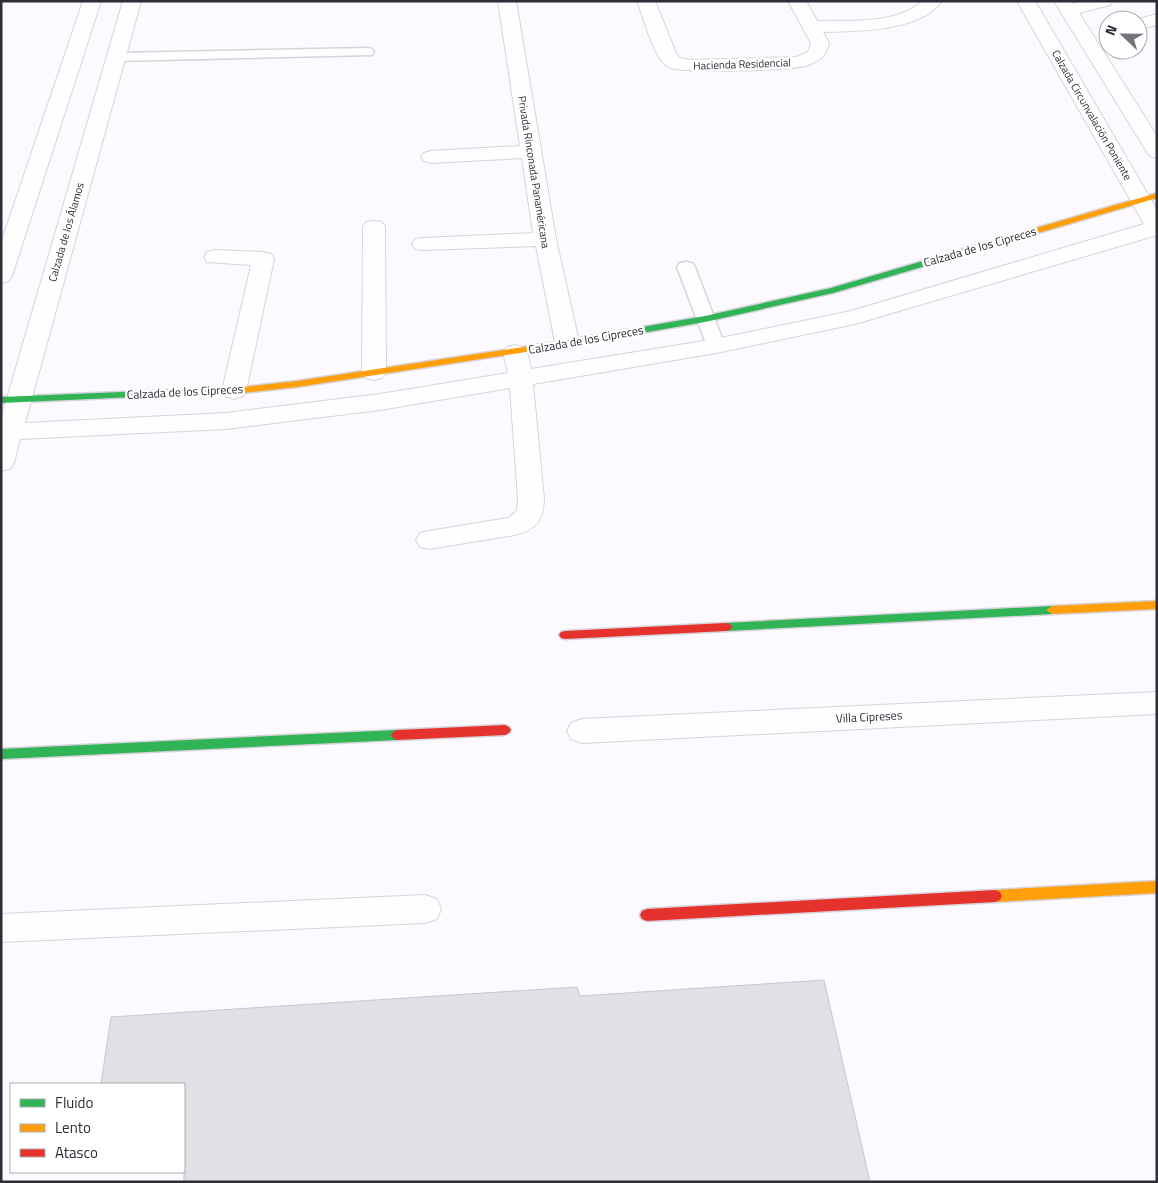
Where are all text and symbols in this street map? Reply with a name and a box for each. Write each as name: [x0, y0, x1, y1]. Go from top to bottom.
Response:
north arrow: [1098, 10, 1148, 60]
text: N: [1099, 22, 1122, 38]
street label: Calzada Circunvalación Poniente: [1048, 47, 1136, 184]
street label: Hacienda Residencial: [693, 54, 791, 74]
street label: Privada Rinconada Panaméricana: [514, 95, 554, 250]
street label: Calzada de los Álamos: [44, 180, 88, 284]
street label: Calzada de los Cipreces: [921, 221, 1039, 272]
street label: Calzada de los Cipreces: [527, 320, 645, 359]
street label: Calzada de los Cipreces: [126, 379, 244, 404]
street label: Villa Cipreses: [835, 705, 903, 728]
legend: [10, 1083, 185, 1173]
text: Fluido: [55, 1091, 94, 1114]
text: Lento: [55, 1116, 91, 1139]
text: Atasco: [55, 1141, 98, 1164]

